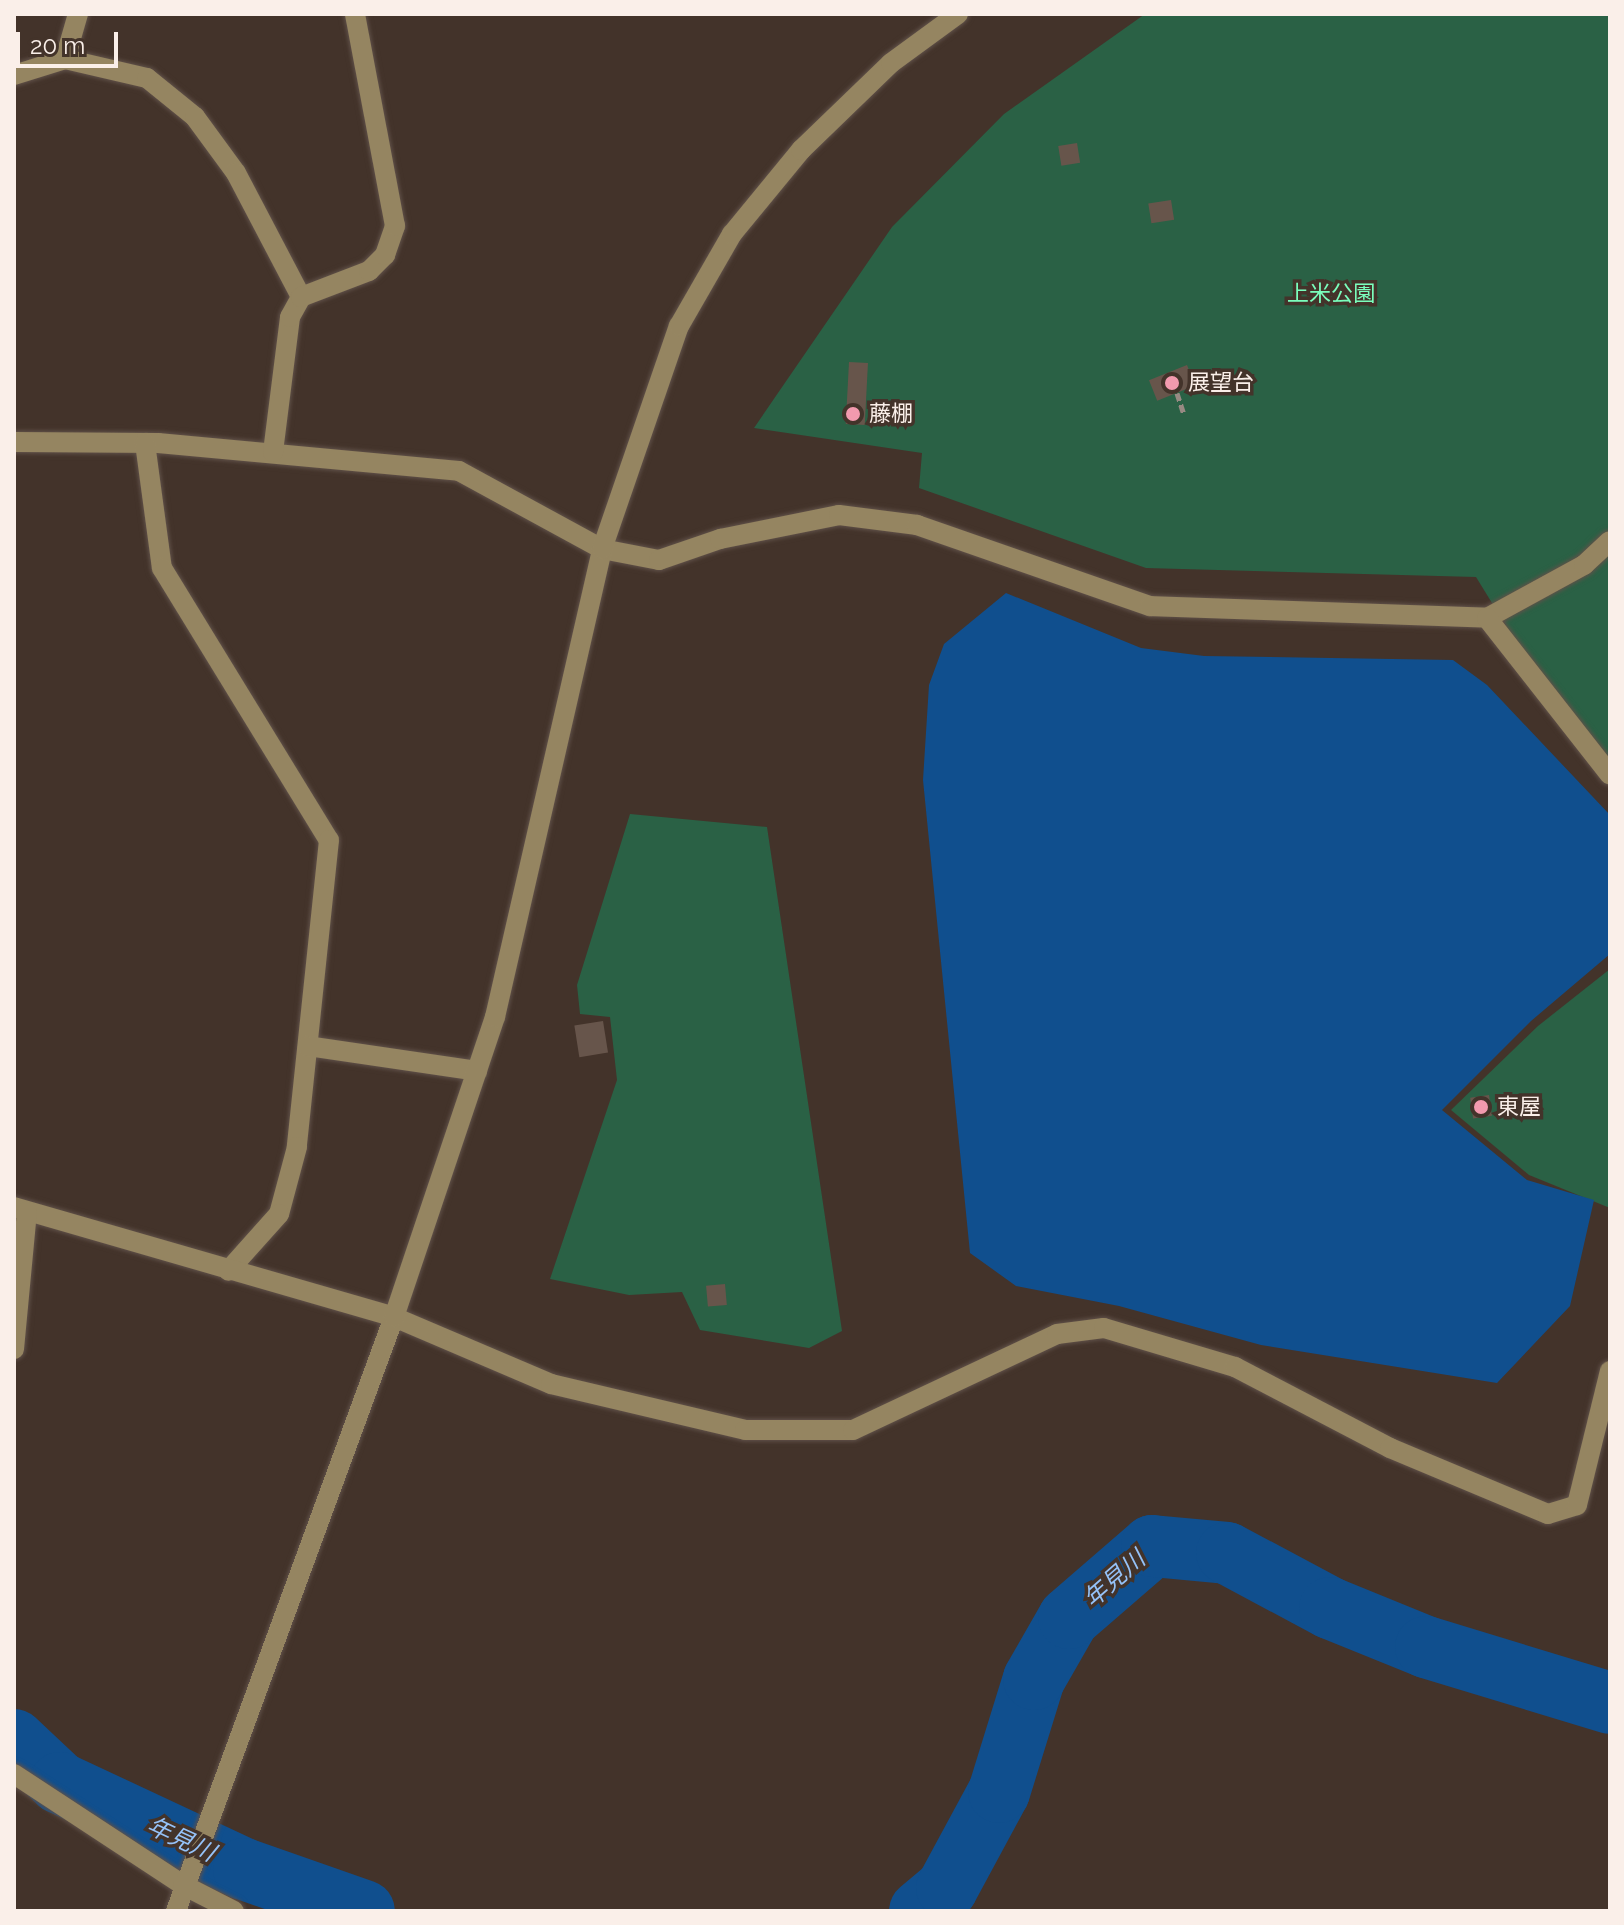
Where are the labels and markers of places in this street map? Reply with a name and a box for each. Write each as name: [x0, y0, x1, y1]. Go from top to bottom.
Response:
place label: 展望台: [1188, 370, 1254, 396]
marker: 展望台: [1163, 374, 1181, 392]
place label: 藤棚: [869, 401, 913, 427]
marker: 藤棚: [844, 405, 862, 423]
place label: 東屋: [1497, 1094, 1541, 1120]
marker: 東屋: [1472, 1098, 1490, 1116]

